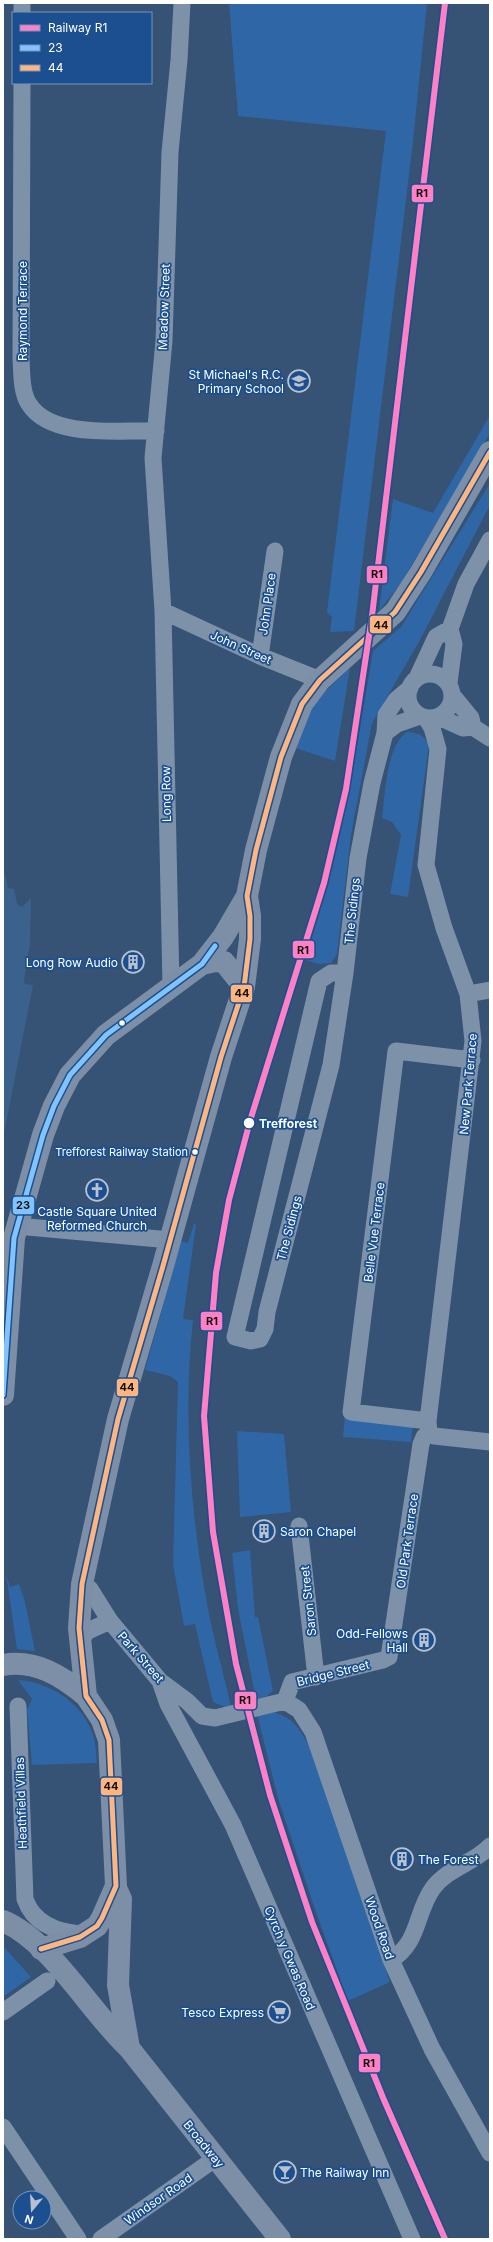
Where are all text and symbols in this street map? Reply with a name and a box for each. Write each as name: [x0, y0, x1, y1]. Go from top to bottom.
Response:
legend: [12, 12, 152, 84]
text: Railway R1: [48, 20, 107, 35]
text: 23: [48, 40, 63, 55]
text: 44: [48, 60, 64, 75]
line badge: R1: [411, 184, 434, 203]
text: R1: [416, 186, 428, 200]
street label: Raymond Terrace: [15, 261, 30, 361]
street label: Meadow Street: [155, 264, 173, 350]
place label: St Michael's R.C. Primary School: [188, 367, 284, 396]
school or university icon: St Michael's R.C. Primary School: [286, 368, 312, 394]
line badge: R1: [366, 565, 388, 584]
text: R1: [371, 567, 383, 581]
street label: John Place: [255, 572, 279, 636]
line badge: 44: [369, 615, 392, 634]
text: 44: [374, 618, 388, 632]
street label: John Street: [208, 627, 274, 667]
street label: Long Row: [158, 766, 174, 822]
street label: The Sidings: [341, 877, 363, 945]
line badge: R1: [292, 940, 315, 959]
text: R1: [297, 943, 309, 957]
building icon: Long Row Audio: [120, 949, 146, 975]
place label: Long Row Audio: [26, 955, 118, 970]
line badge: 44: [230, 984, 253, 1003]
text: 44: [235, 986, 249, 1000]
unlabelled marker: [117, 1018, 127, 1028]
street label: New Park Terrace: [456, 1033, 480, 1135]
marker: Trefforest: [242, 1116, 256, 1130]
place label: Trefforest: [259, 1116, 318, 1131]
place label: Trefforest Railway Station: [55, 1145, 188, 1159]
marker: Trefforest Railway Station: [190, 1147, 200, 1157]
church icon: Castle Square United Reformed Church: [84, 1177, 110, 1203]
street label: Belle Vue Terrace: [360, 1181, 388, 1283]
street label: The Sidings: [273, 1194, 305, 1262]
line badge: 23: [12, 1196, 35, 1215]
text: 23: [16, 1198, 30, 1212]
place label: Castle Square United Reformed Church: [37, 1204, 157, 1233]
line badge: R1: [200, 1311, 223, 1331]
text: R1: [206, 1314, 218, 1328]
line badge: 44: [116, 1378, 139, 1397]
text: 44: [120, 1380, 134, 1394]
street label: Old Park Terrace: [393, 1493, 421, 1589]
building icon: Saron Chapel: [251, 1518, 277, 1544]
place label: Saron Chapel: [280, 1524, 356, 1539]
street label: Saron Street: [297, 1565, 319, 1637]
place label: Odd-Fellows Hall: [336, 1626, 408, 1655]
building icon: Odd-Fellows Hall: [411, 1627, 437, 1653]
street label: Park Street: [115, 1628, 167, 1686]
street label: Bridge Street: [295, 1657, 371, 1689]
line badge: R1: [234, 1691, 257, 1710]
text: R1: [239, 1693, 251, 1707]
street label: Heathfield Villas: [12, 1757, 30, 1849]
line badge: 44: [100, 1777, 123, 1796]
text: 44: [104, 1779, 118, 1793]
building icon: The Forest: [389, 1846, 415, 1872]
place label: The Forest: [418, 1852, 479, 1867]
street label: Wood Road: [362, 1895, 398, 1961]
street label: Cyrch y Gwas Road: [261, 1904, 319, 2012]
supermarket icon: Tesco Express: [266, 1999, 292, 2025]
place label: Tesco Express: [181, 2005, 264, 2020]
line badge: R1: [358, 2053, 381, 2073]
text: R1: [363, 2056, 375, 2070]
street label: Broadway: [180, 2117, 228, 2171]
bar icon: The Railway Inn: [272, 2159, 298, 2185]
place label: The Railway Inn: [300, 2165, 389, 2180]
street label: Windsor Road: [121, 2170, 195, 2228]
north arrow: [12, 2190, 52, 2230]
text: N: [23, 2212, 35, 2227]

